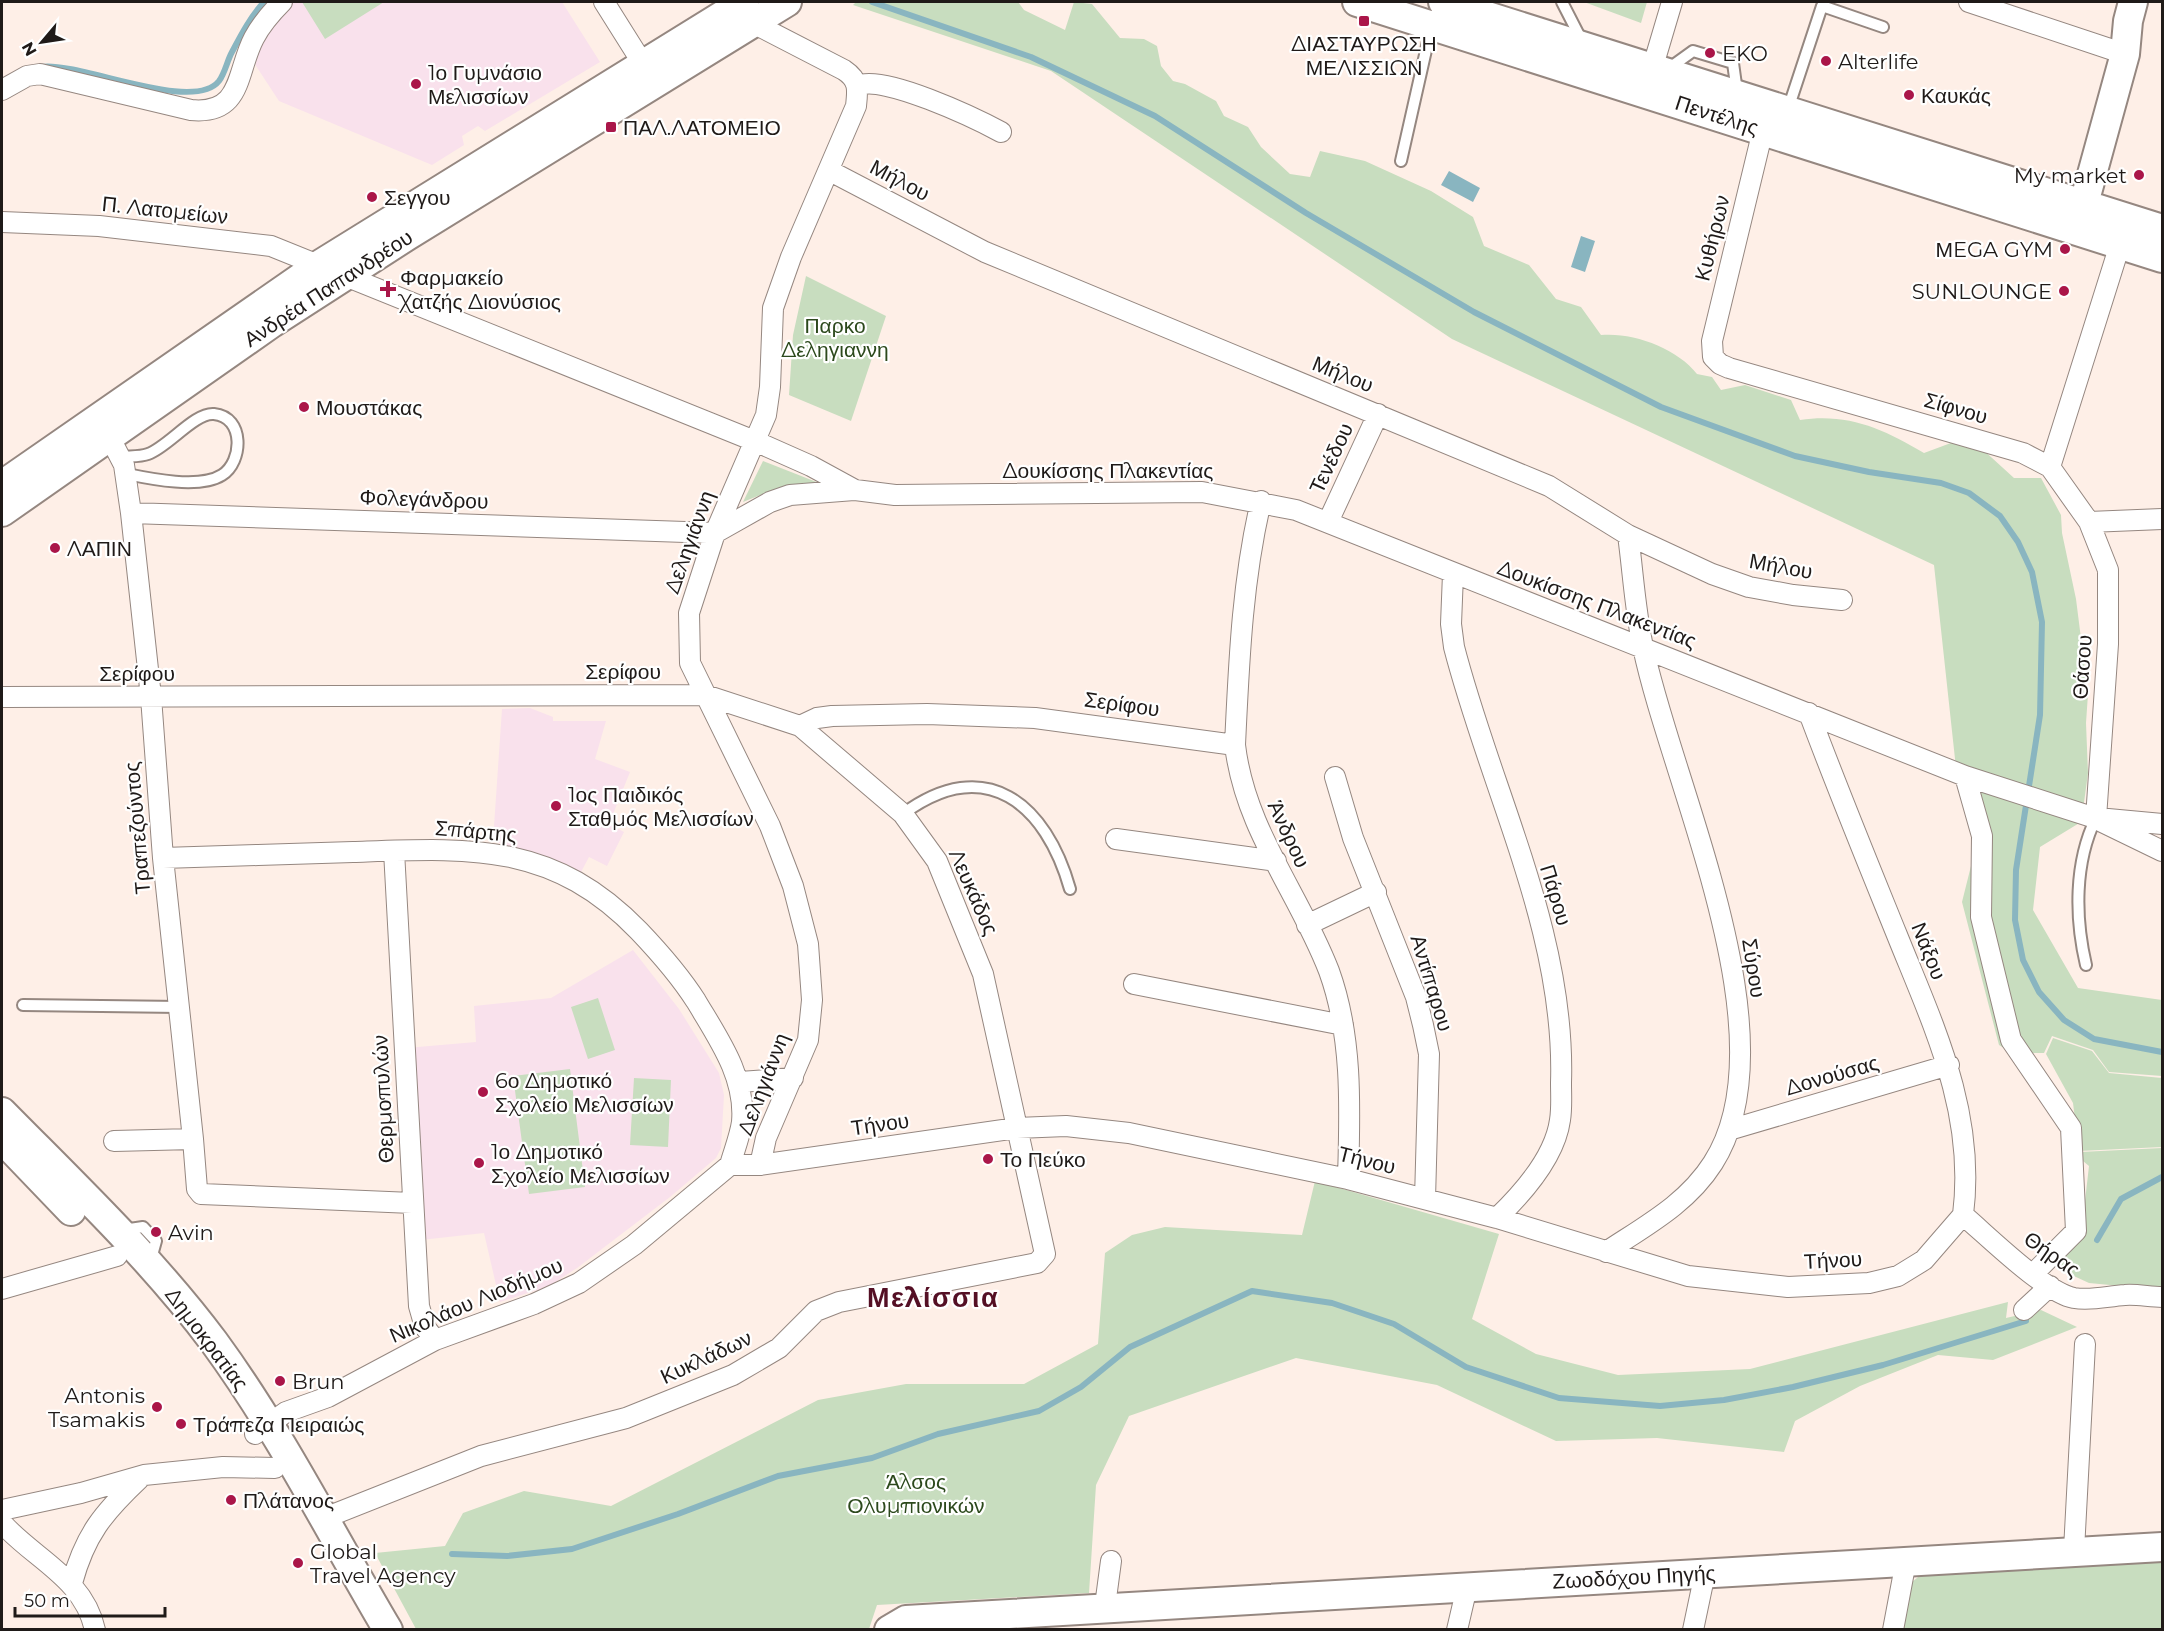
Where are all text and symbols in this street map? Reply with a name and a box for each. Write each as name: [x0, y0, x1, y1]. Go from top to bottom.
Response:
north arrow: [12, 12, 72, 72]
marker: ΔΙΑΣΤΑΥΡΩΣΗ ΜΕΛΙΣΣΙΩΝ: [1357, 14, 1371, 28]
place label: ΔΙΑΣΤΑΥΡΩΣΗ ΜΕΛΙΣΣΙΩΝ: [1291, 31, 1437, 80]
text: N: [18, 39, 41, 59]
place label: EKO: [1722, 41, 1768, 66]
marker: EKO: [1703, 46, 1717, 60]
place label: Alterlife: [1838, 49, 1919, 74]
marker: Alterlife: [1819, 54, 1833, 68]
place label: 1ο Γυμνάσιο Μελισσίων: [428, 60, 542, 109]
marker: 1ο Γυμνάσιο Μελισσίων: [409, 77, 423, 91]
place label: Καυκάς: [1921, 83, 1991, 108]
marker: Καυκάς: [1902, 88, 1916, 102]
street label: Πεντέλης: [1672, 90, 1762, 140]
place label: ΠΑΛ.ΛΑΤΟΜΕΙΟ: [623, 115, 781, 140]
marker: ΠΑΛ.ΛΑΤΟΜΕΙΟ: [604, 120, 618, 134]
street label: Μήλου: [866, 154, 934, 206]
place label: My market: [2014, 163, 2127, 188]
marker: My market: [2132, 168, 2146, 182]
place label: Σεγγου: [384, 185, 451, 210]
marker: Σεγγου: [365, 190, 379, 204]
street label: Π. Λατομείων: [101, 191, 229, 229]
street label: Κυθήρων: [1689, 192, 1735, 284]
street label: Ανδρέα Παπανδρέου: [239, 224, 417, 352]
place label: ΜEGA GYM: [1935, 237, 2053, 262]
marker: ΜEGA GYM: [2058, 242, 2072, 256]
place label: Φαρμακείο Χατζής Διονύσιος: [397, 265, 561, 314]
place label: SUNLOUNGE: [1912, 279, 2052, 304]
marker: Φαρμακείο Χατζής Διονύσιος: [381, 282, 395, 296]
marker: SUNLOUNGE: [2057, 284, 2071, 298]
park label: Παρκο Δεληγιαννη: [781, 313, 889, 362]
street label: Μήλου: [1309, 350, 1377, 398]
street label: Σίφνου: [1921, 387, 1991, 429]
place label: Μουστάκας: [316, 395, 422, 420]
marker: Μουστάκας: [297, 400, 311, 414]
street label: Τενέδου: [1304, 419, 1358, 497]
street label: Δουκίσσης Πλακεντίας: [1003, 458, 1213, 483]
street label: Φολεγάνδρου: [359, 484, 489, 514]
street label: Δεληγιάννη: [659, 487, 719, 597]
place label: ΛΑΠΙΝ: [67, 536, 132, 561]
marker: ΛΑΠΙΝ: [48, 541, 62, 555]
street label: Μήλου: [1747, 548, 1815, 584]
street label: Δουκίσσης Πλακεντίας: [1494, 555, 1700, 653]
street label: Θάσου: [2067, 634, 2097, 700]
street label: Σερίφου: [585, 659, 661, 684]
street label: Σερίφου: [99, 661, 175, 686]
street label: Σερίφου: [1083, 686, 1161, 722]
street label: Τραπεζούντος: [119, 761, 155, 895]
place label: 1ος Παιδικός Σταθμός Μελισσίων: [568, 782, 754, 831]
street label: Άνδρου: [1263, 797, 1315, 871]
marker: 1ος Παιδικός Σταθμός Μελισσίων: [549, 799, 563, 813]
street label: Σπάρτης: [434, 815, 518, 847]
street label: Λευκάδος: [944, 845, 1004, 939]
street label: Πάρου: [1535, 861, 1577, 929]
street label: Νάξου: [1906, 919, 1952, 983]
street label: Αντίπαρου: [1405, 932, 1459, 1034]
street label: Σύρου: [1737, 937, 1771, 999]
street label: Δεληγιάννη: [732, 1029, 794, 1139]
street label: Θερμοπυλών: [367, 1034, 399, 1164]
street label: Δονούσας: [1783, 1050, 1881, 1100]
place label: 6ο Δημοτικό Σχολείο Μελισσίων: [495, 1068, 674, 1117]
marker: 6ο Δημοτικό Σχολείο Μελισσίων: [476, 1085, 490, 1099]
street label: Τήνου: [849, 1108, 911, 1140]
place label: 1ο Δημοτικό Σχολείο Μελισσίων: [491, 1139, 670, 1188]
street label: Τήνου: [1336, 1141, 1398, 1179]
place label: Το Πεύκο: [1000, 1147, 1086, 1172]
marker: Το Πεύκο: [981, 1152, 995, 1166]
marker: 1ο Δημοτικό Σχολείο Μελισσίων: [472, 1156, 486, 1170]
place label: Avin: [168, 1220, 214, 1245]
marker: Avin: [149, 1225, 163, 1239]
street label: Θήρας: [2019, 1226, 2085, 1282]
street label: Τήνου: [1803, 1246, 1863, 1274]
street label: Νικολάου Λιοδήμου: [386, 1252, 566, 1348]
district label: Μελίσσια: [867, 1281, 999, 1314]
street label: Δημοκρατίας: [160, 1283, 254, 1395]
street label: Κυκλάδων: [656, 1325, 756, 1389]
place label: Brun: [292, 1369, 345, 1394]
marker: Brun: [273, 1374, 287, 1388]
place label: Antonis Tsamakis: [48, 1383, 145, 1432]
marker: Antonis Tsamakis: [150, 1400, 164, 1414]
place label: Τράπεζα Πειραιώς: [193, 1412, 364, 1437]
marker: Τράπεζα Πειραιώς: [174, 1417, 188, 1431]
park label: Άλσος Ολυμπιονικών: [847, 1469, 985, 1518]
place label: Πλάτανος: [243, 1488, 334, 1513]
marker: Πλάτανος: [224, 1493, 238, 1507]
place label: Global Travel Agency: [310, 1539, 456, 1588]
marker: Global Travel Agency: [291, 1556, 305, 1570]
street label: Ζωοδόχου Πηγής: [1552, 1560, 1716, 1594]
scale bar: [15, 1580, 165, 1618]
text: 50 m: [24, 1590, 70, 1612]

